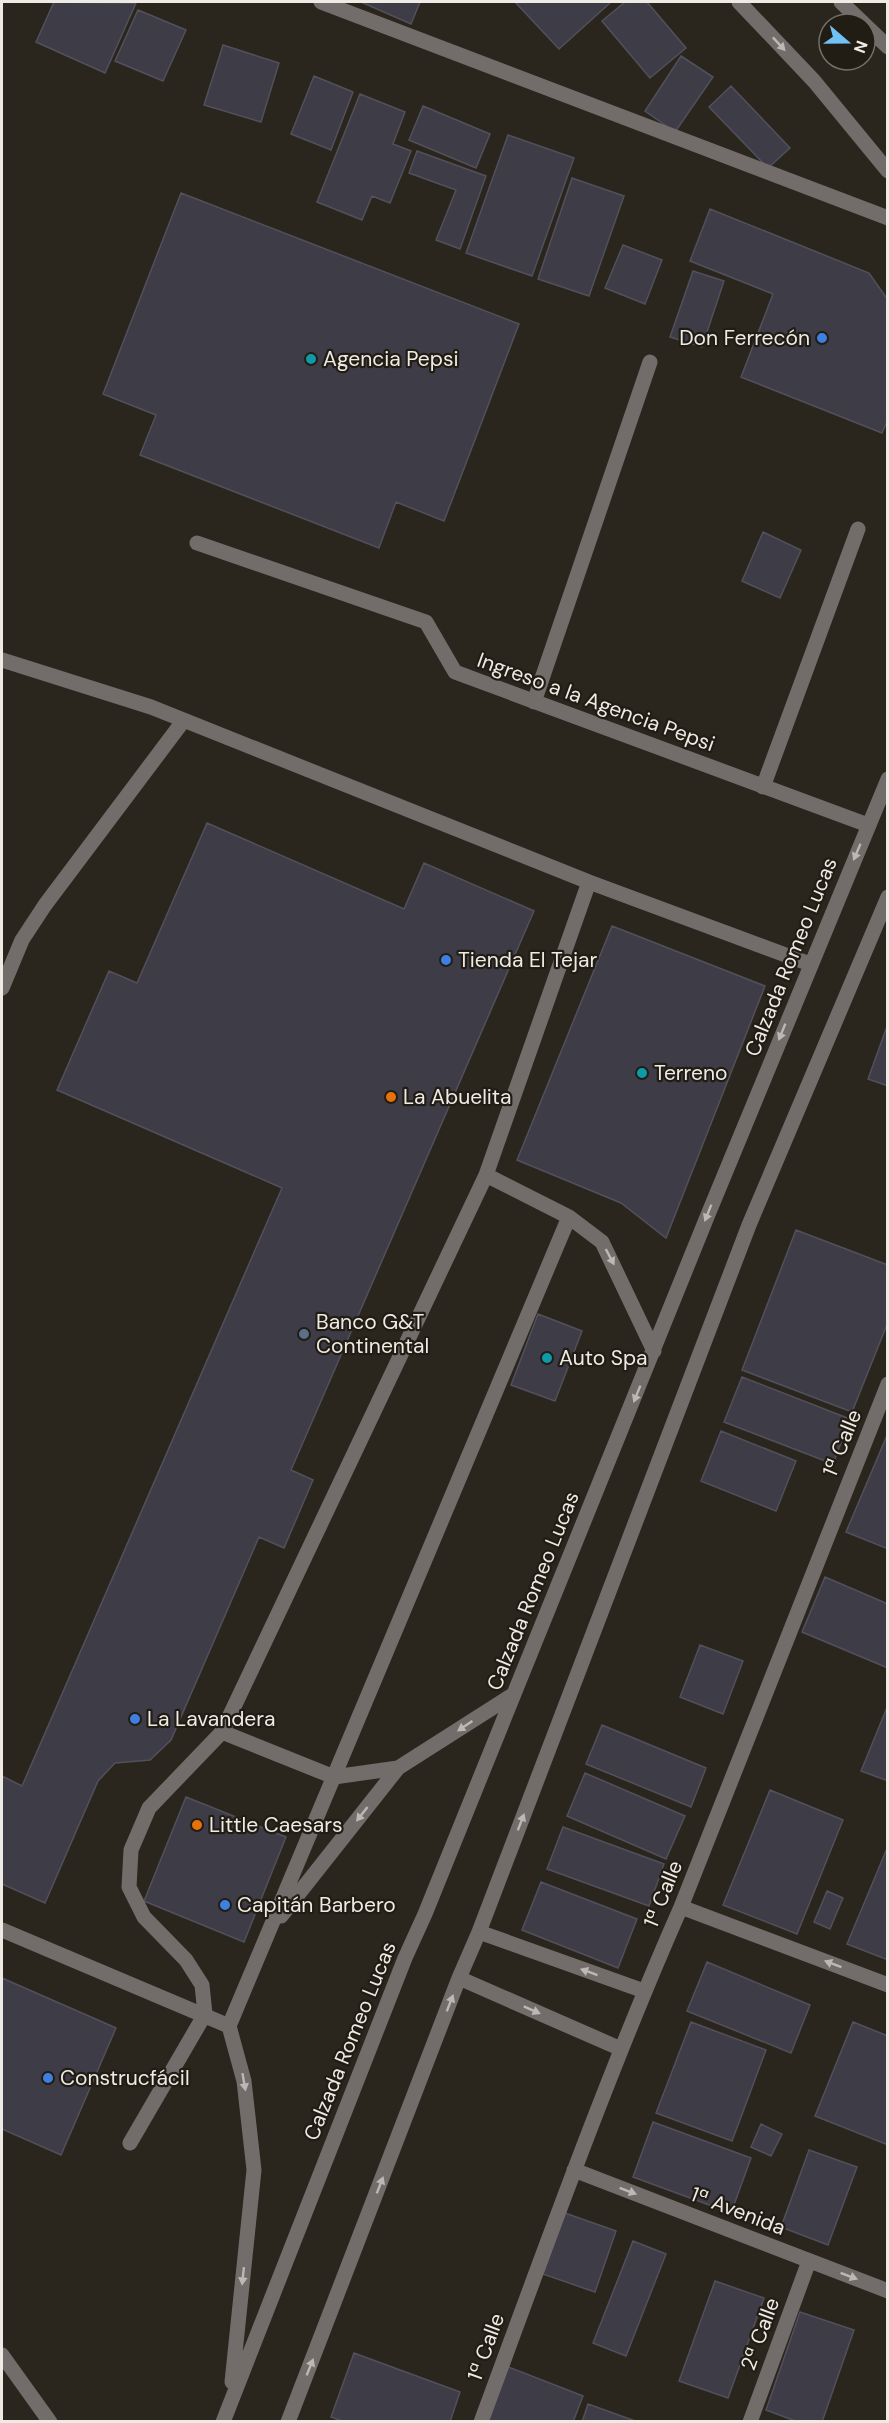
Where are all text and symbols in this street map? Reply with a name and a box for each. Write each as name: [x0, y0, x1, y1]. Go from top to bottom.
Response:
north arrow: [817, 12, 877, 72]
one-way arrow: [772, 37, 786, 51]
text: N: [849, 38, 872, 56]
place label: Don Ferrecón: [679, 324, 810, 352]
marker: Don Ferrecón: [815, 331, 829, 345]
place label: Agencia Pepsi: [323, 345, 459, 373]
marker: Agencia Pepsi: [304, 352, 318, 366]
street label: Ingreso a la Agencia Pepsi: [473, 646, 719, 758]
one-way arrow: [852, 843, 861, 861]
street label: Calzada Romeo Lucas: [738, 853, 844, 1061]
place label: Tienda El Tejar: [458, 946, 597, 974]
marker: Tienda El Tejar: [439, 953, 453, 967]
one-way arrow: [777, 1023, 786, 1041]
place label: Terreno: [654, 1059, 727, 1087]
marker: Terreno: [635, 1066, 649, 1080]
place label: La Abuelita: [403, 1083, 512, 1111]
marker: La Abuelita: [384, 1090, 398, 1104]
one-way arrow: [703, 1204, 713, 1222]
one-way arrow: [605, 1249, 615, 1266]
place label: Banco G&T Continental: [316, 1308, 429, 1360]
marker: Banco G&T Continental: [297, 1327, 311, 1341]
place label: Auto Spa: [559, 1344, 647, 1372]
marker: Auto Spa: [540, 1351, 554, 1365]
one-way arrow: [632, 1385, 641, 1403]
street label: 1ª Calle: [816, 1405, 868, 1481]
street label: Calzada Romeo Lucas: [480, 1487, 586, 1695]
place label: La Lavandera: [147, 1705, 275, 1733]
marker: La Lavandera: [128, 1712, 142, 1726]
one-way arrow: [458, 1720, 474, 1732]
one-way arrow: [356, 1806, 369, 1822]
place label: Little Caesars: [209, 1811, 342, 1839]
one-way arrow: [517, 1813, 527, 1831]
marker: Little Caesars: [190, 1818, 204, 1832]
street label: 1ª Calle: [637, 1856, 689, 1932]
place label: Capitán Barbero: [237, 1891, 396, 1919]
marker: Capitán Barbero: [218, 1898, 232, 1912]
street label: Calzada Romeo Lucas: [297, 1937, 403, 2145]
one-way arrow: [824, 1959, 842, 1969]
one-way arrow: [580, 1966, 598, 1976]
one-way arrow: [445, 1994, 455, 2012]
one-way arrow: [523, 2005, 541, 2015]
place label: Construcfácil: [60, 2064, 190, 2092]
marker: Construcfácil: [41, 2071, 55, 2085]
one-way arrow: [240, 2073, 249, 2092]
one-way arrow: [376, 2176, 385, 2194]
street label: 1ª Avenida: [687, 2180, 789, 2242]
one-way arrow: [619, 2187, 637, 2196]
one-way arrow: [238, 2267, 248, 2286]
one-way arrow: [841, 2272, 859, 2282]
street label: 2ª Calle: [734, 2294, 786, 2374]
street label: 1ª Calle: [461, 2309, 511, 2385]
one-way arrow: [306, 2358, 315, 2376]

